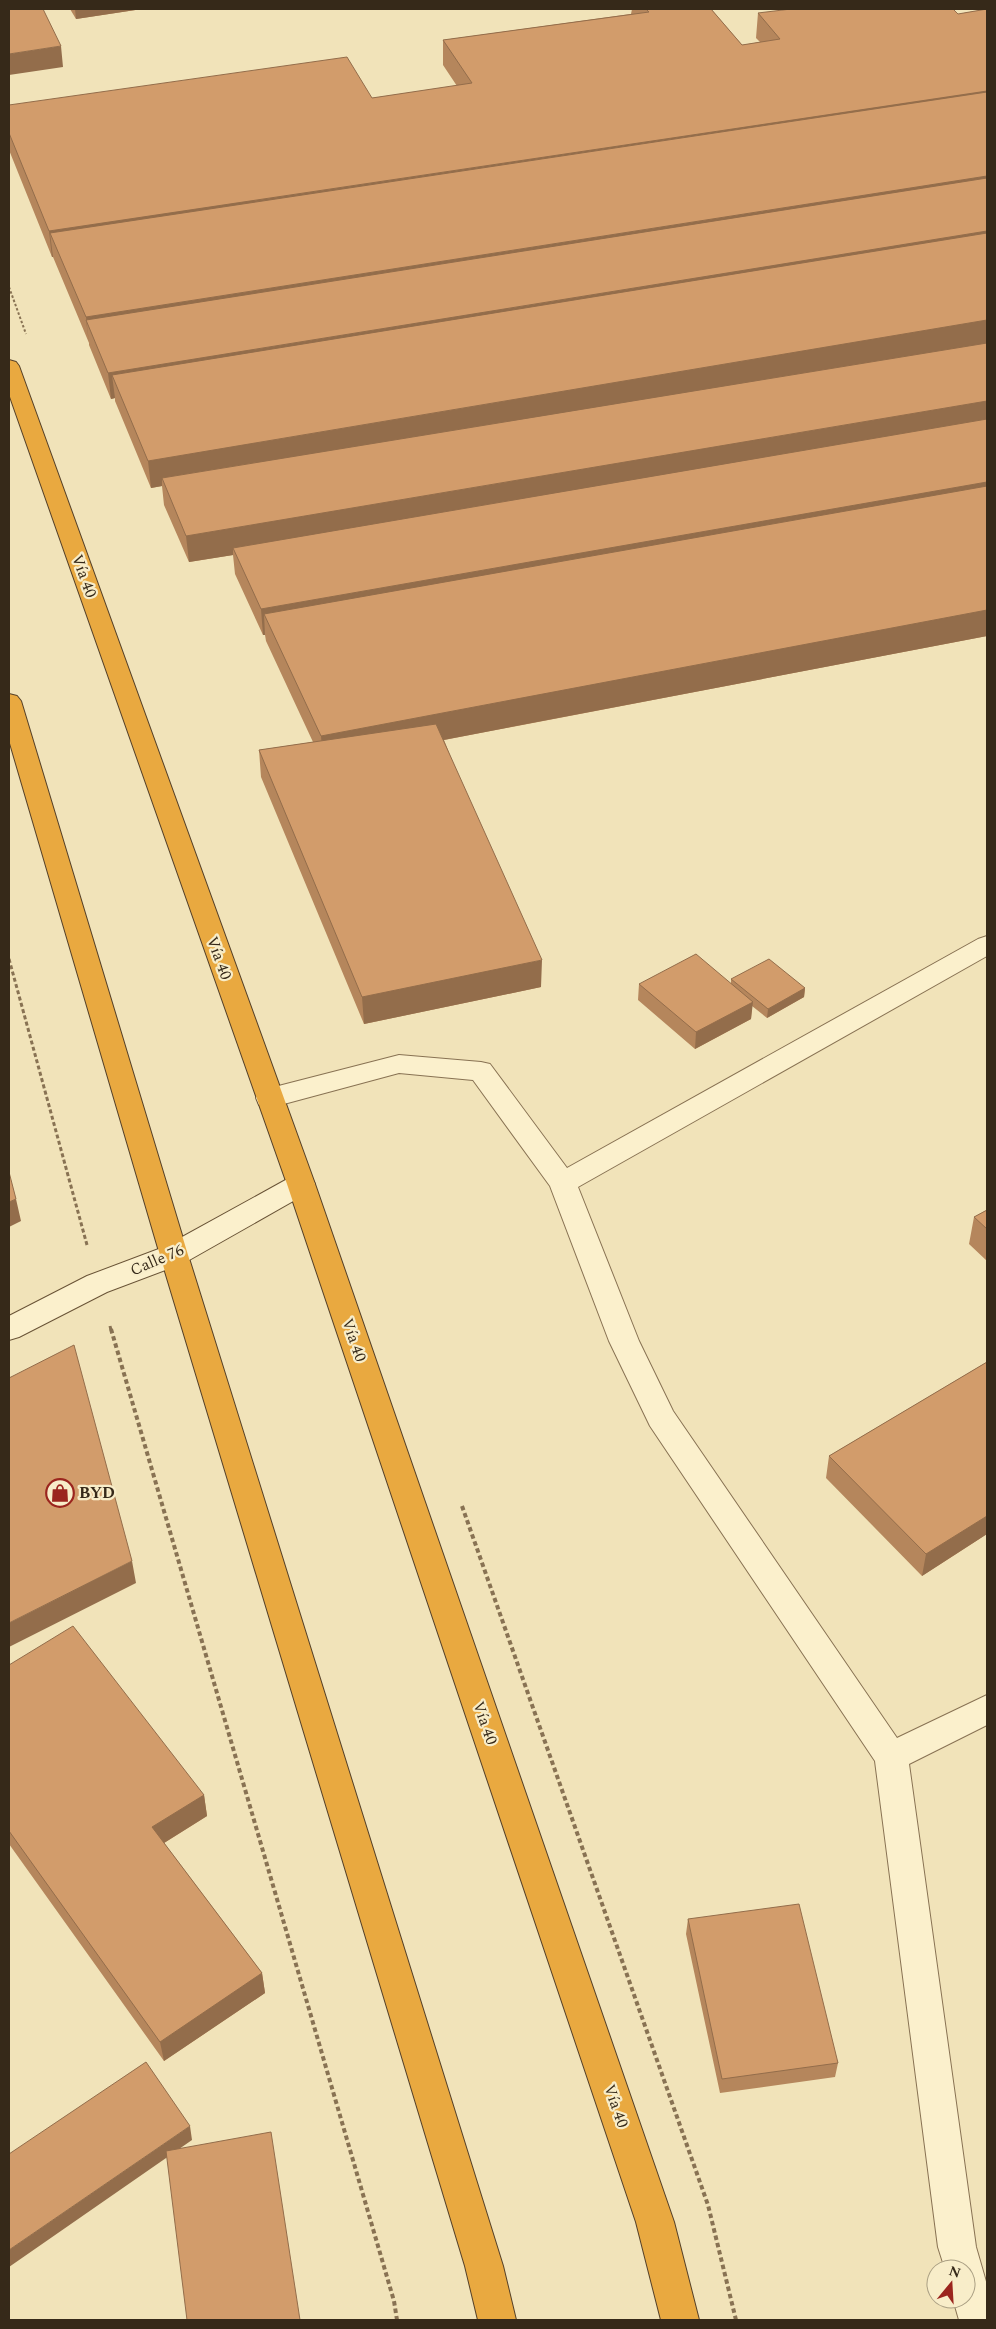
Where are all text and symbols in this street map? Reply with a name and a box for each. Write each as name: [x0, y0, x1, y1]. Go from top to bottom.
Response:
street label: Vía 40: [65, 551, 103, 601]
street label: Vía 40: [200, 933, 238, 983]
street label: Calle 76: [126, 1238, 188, 1282]
street label: Vía 40: [335, 1315, 373, 1365]
shop icon: BYD: [45, 1478, 75, 1508]
place label: BYD: [79, 1481, 115, 1505]
street label: Vía 40: [466, 1698, 504, 1748]
street label: Vía 40: [597, 2081, 635, 2131]
north arrow: [926, 2259, 976, 2309]
text: N: [946, 2260, 964, 2284]

